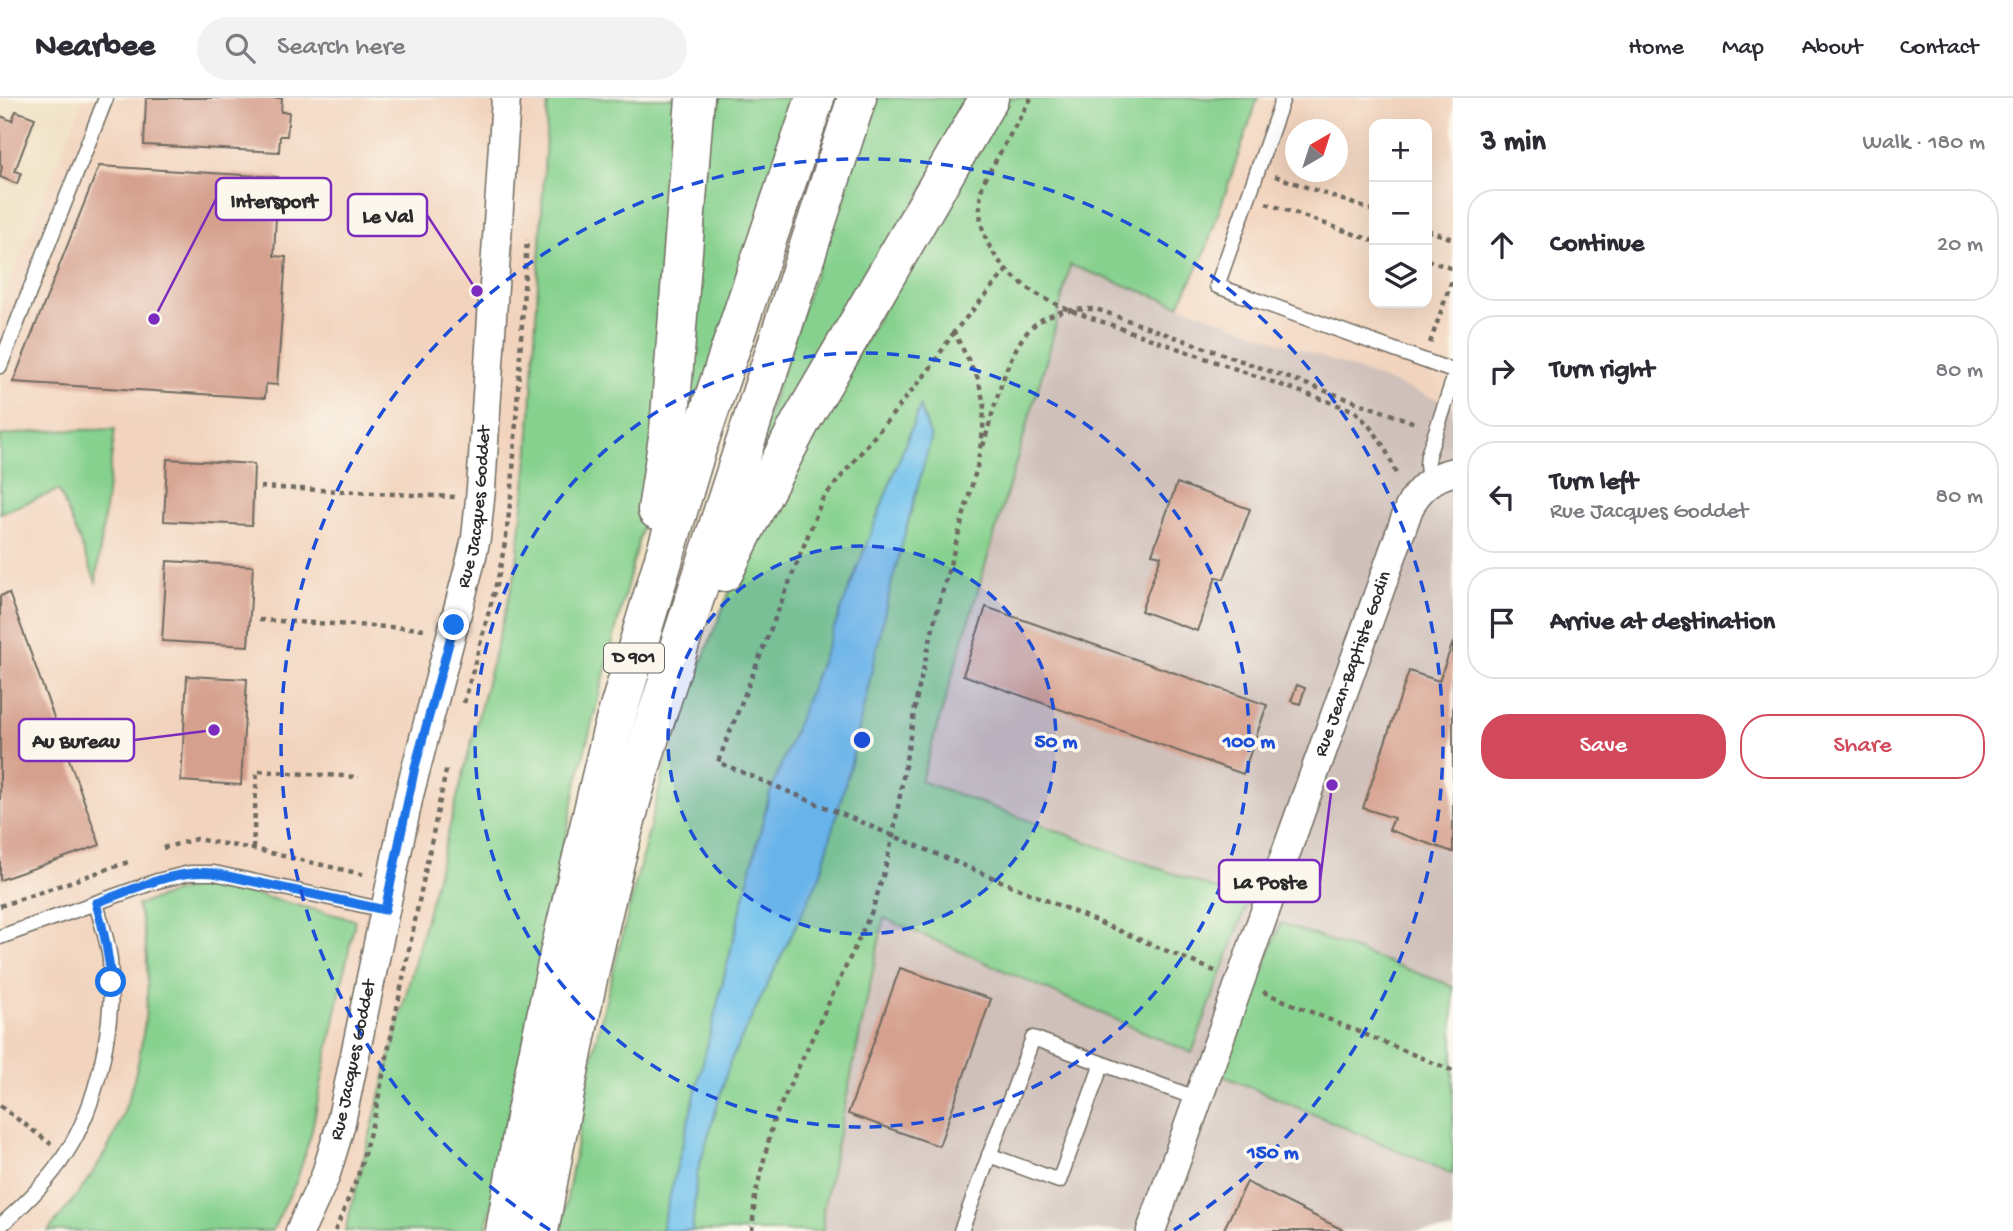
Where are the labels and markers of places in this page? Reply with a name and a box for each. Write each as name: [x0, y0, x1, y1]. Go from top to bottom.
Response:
callout: Intersport: [216, 178, 331, 220]
callout: Le Val: [348, 194, 427, 236]
callout: Au Bureau: [19, 719, 134, 761]
centre of rings: [850, 728, 874, 752]
callout: La Poste: [1219, 860, 1320, 902]

